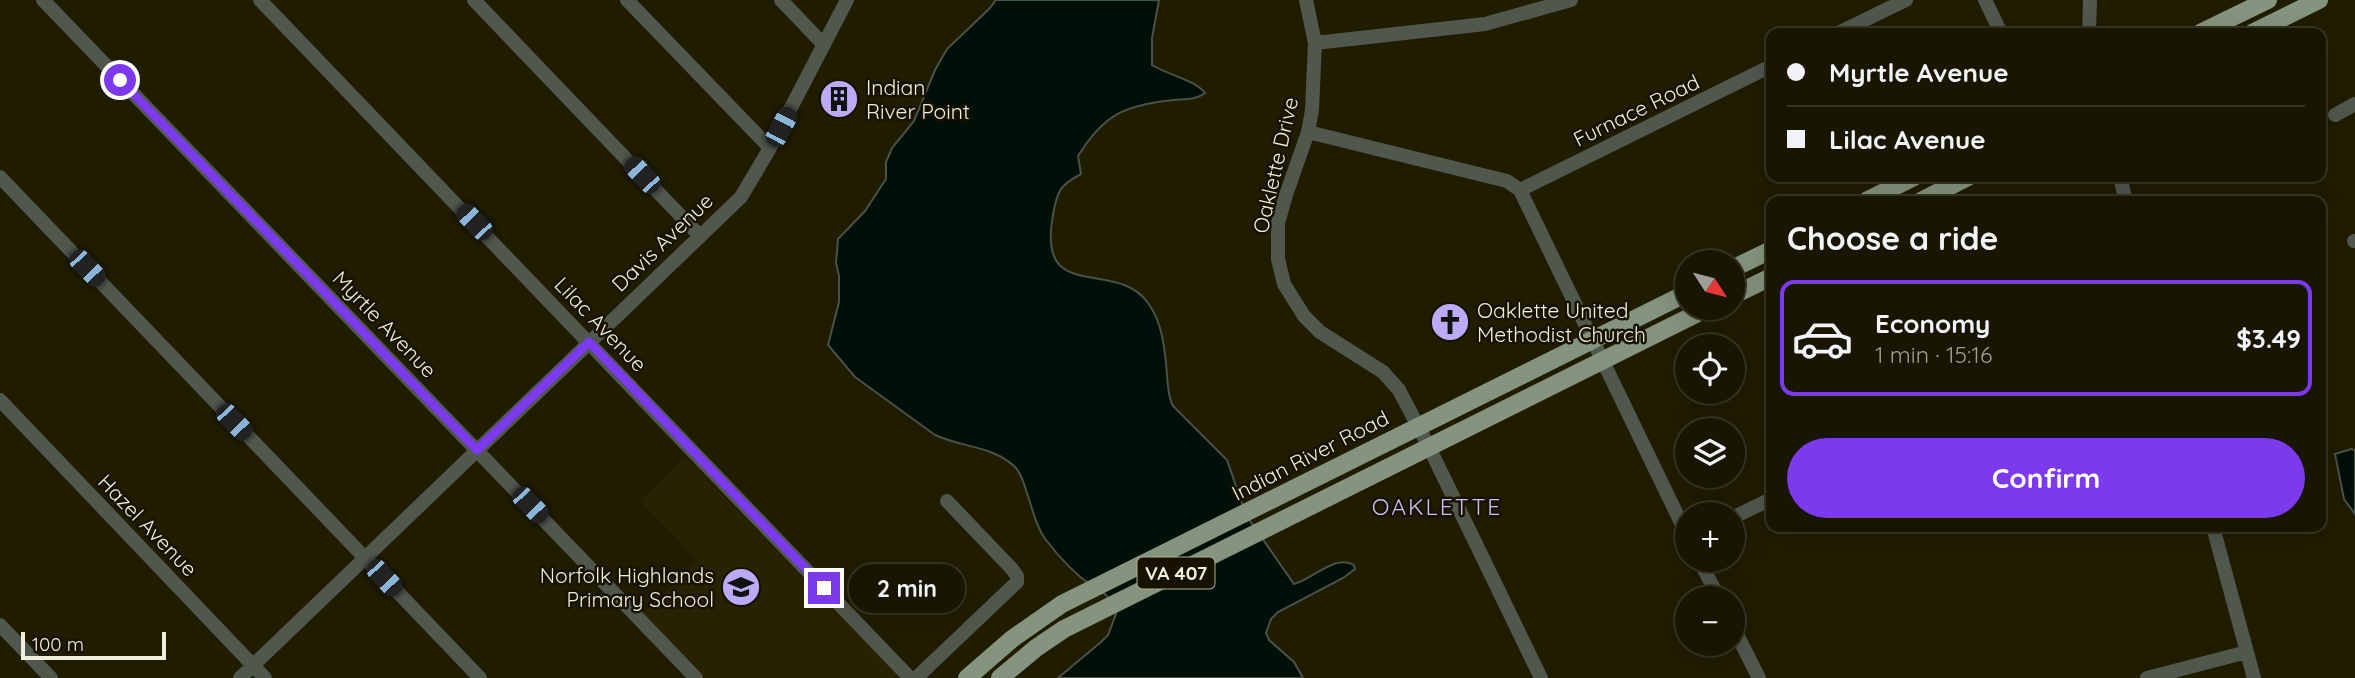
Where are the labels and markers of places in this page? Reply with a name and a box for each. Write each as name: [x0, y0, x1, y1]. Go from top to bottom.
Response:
place label: Indian River Point: [866, 74, 970, 124]
building icon: Indian River Point: [818, 78, 860, 120]
place label: Oaklette United Methodist Church: [1477, 297, 1646, 347]
church icon: Oaklette United Methodist Church: [1429, 301, 1471, 343]
place label: Norfolk Highlands Primary School: [540, 562, 714, 612]
school or university icon: Norfolk Highlands Primary School: [720, 566, 762, 608]

